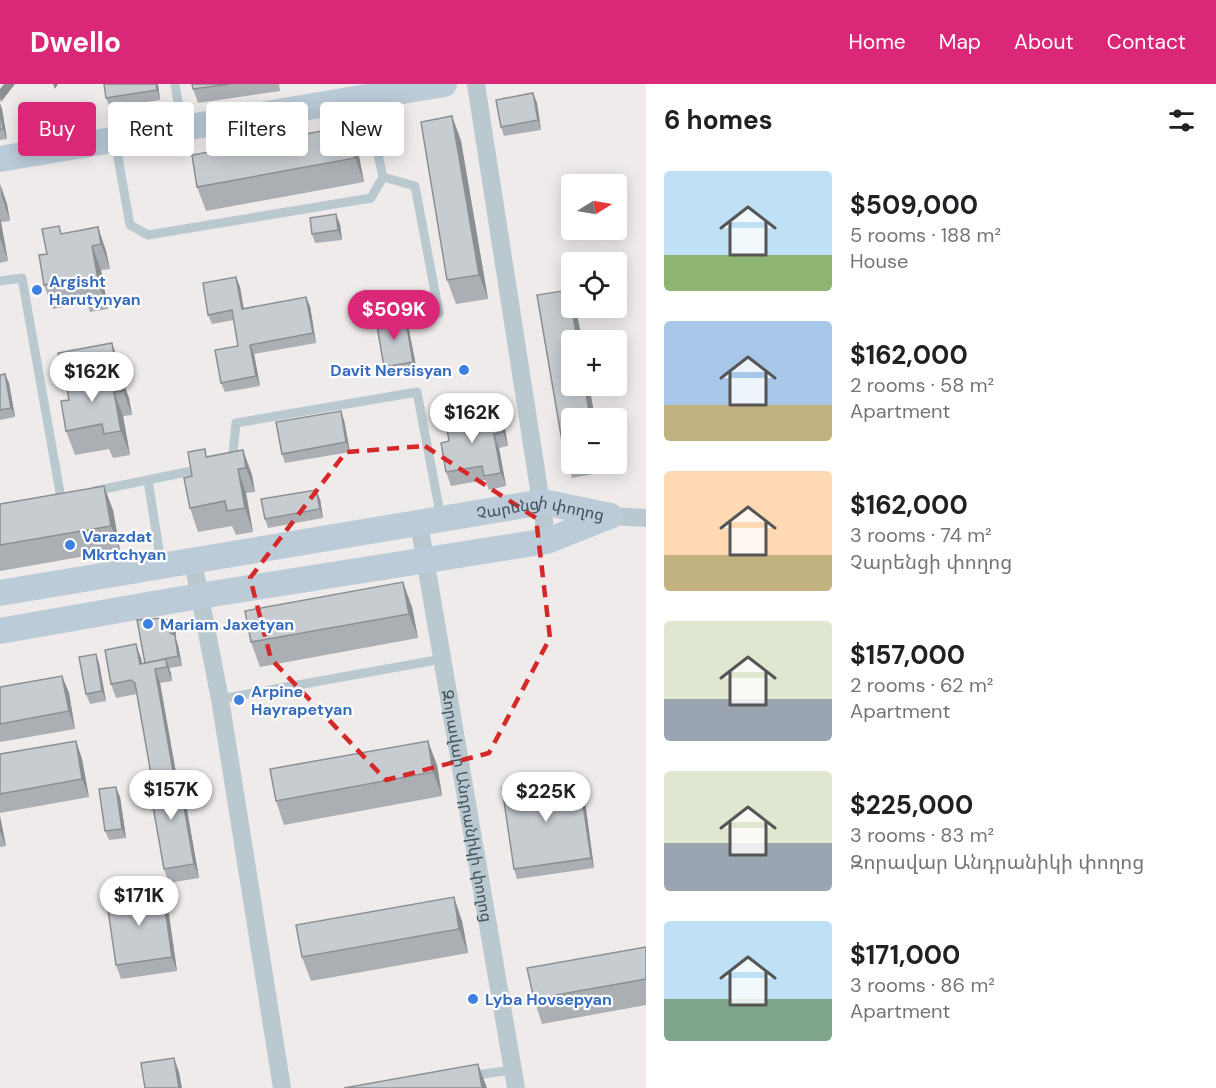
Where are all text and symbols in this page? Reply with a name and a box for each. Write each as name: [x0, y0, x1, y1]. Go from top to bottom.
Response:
text: Dwello: [30, 24, 121, 61]
text: Home: [848, 28, 906, 56]
text: Map: [939, 28, 981, 56]
text: About: [1014, 28, 1074, 56]
text: Contact: [1107, 28, 1186, 56]
chip: Buy: [18, 102, 96, 156]
chip: Rent: [108, 102, 194, 156]
chip: Filters: [206, 102, 308, 156]
chip: New: [320, 102, 404, 156]
text: 6 homes: [664, 103, 772, 137]
icon: filters: [1165, 104, 1198, 137]
north arrow: [561, 174, 627, 240]
map controls: [561, 174, 627, 474]
text: $509,000: [850, 188, 978, 222]
icon: home: [712, 195, 784, 267]
text: 5 rooms · 188 m²: [850, 222, 1001, 248]
text: House: [850, 248, 908, 274]
button: locate: [561, 252, 627, 318]
place label: Argisht Harutynyan: [49, 271, 141, 310]
marker: Argisht Harutynyan: [30, 283, 44, 297]
pin: $509K: [352, 290, 436, 341]
text: $509K: [362, 296, 426, 322]
button: +: [561, 330, 627, 396]
text: $162,000: [850, 338, 968, 372]
icon: home: [712, 345, 784, 417]
pin: $162K: [50, 352, 134, 403]
text: $162K: [64, 358, 120, 384]
place label: Davit Nersisyan: [330, 360, 452, 381]
marker: Davit Nersisyan: [457, 363, 471, 377]
text: 2 rooms · 58 m²: [850, 372, 994, 398]
pin: $162K: [430, 393, 514, 444]
text: Apartment: [850, 398, 950, 424]
text: $162K: [444, 399, 500, 425]
button: −: [561, 408, 627, 474]
text: $162,000: [850, 488, 968, 522]
street label: Չարենցի փողոց: [475, 491, 606, 525]
icon: home: [712, 495, 784, 567]
text: 3 rooms · 74 m²: [850, 522, 992, 548]
place label: Varazdat Mkrtchyan: [82, 526, 166, 565]
marker: Varazdat Mkrtchyan: [63, 538, 77, 552]
text: Չարենցի փողոց: [850, 549, 1012, 575]
place label: Mariam Jaxetyan: [160, 614, 294, 635]
marker: Mariam Jaxetyan: [141, 617, 155, 631]
text: $157,000: [850, 638, 965, 672]
icon: home: [712, 645, 784, 717]
text: 2 rooms · 62 m²: [850, 672, 993, 698]
place label: Arpine Hayrapetyan: [251, 681, 352, 720]
street label: Զորավար Անդրանիկի փողոց: [437, 688, 498, 924]
marker: Arpine Hayrapetyan: [232, 693, 246, 707]
text: Apartment: [850, 698, 950, 724]
pin: $157K: [129, 770, 213, 821]
pin: $225K: [504, 772, 588, 823]
text: $157K: [143, 776, 199, 802]
text: $225K: [516, 778, 576, 804]
text: $225,000: [850, 788, 973, 822]
icon: home: [712, 795, 784, 867]
text: 3 rooms · 83 m²: [850, 822, 994, 848]
text: Զորավար Անդրանիկի փողոց: [850, 849, 1144, 875]
pin: $171K: [97, 876, 181, 927]
text: $171K: [114, 882, 164, 908]
text: $171,000: [850, 938, 960, 972]
icon: home: [712, 945, 784, 1017]
text: 3 rooms · 86 m²: [850, 972, 995, 998]
place label: Lyba Hovsepyan: [485, 989, 612, 1010]
marker: Lyba Hovsepyan: [466, 992, 480, 1006]
text: Apartment: [850, 998, 950, 1024]

